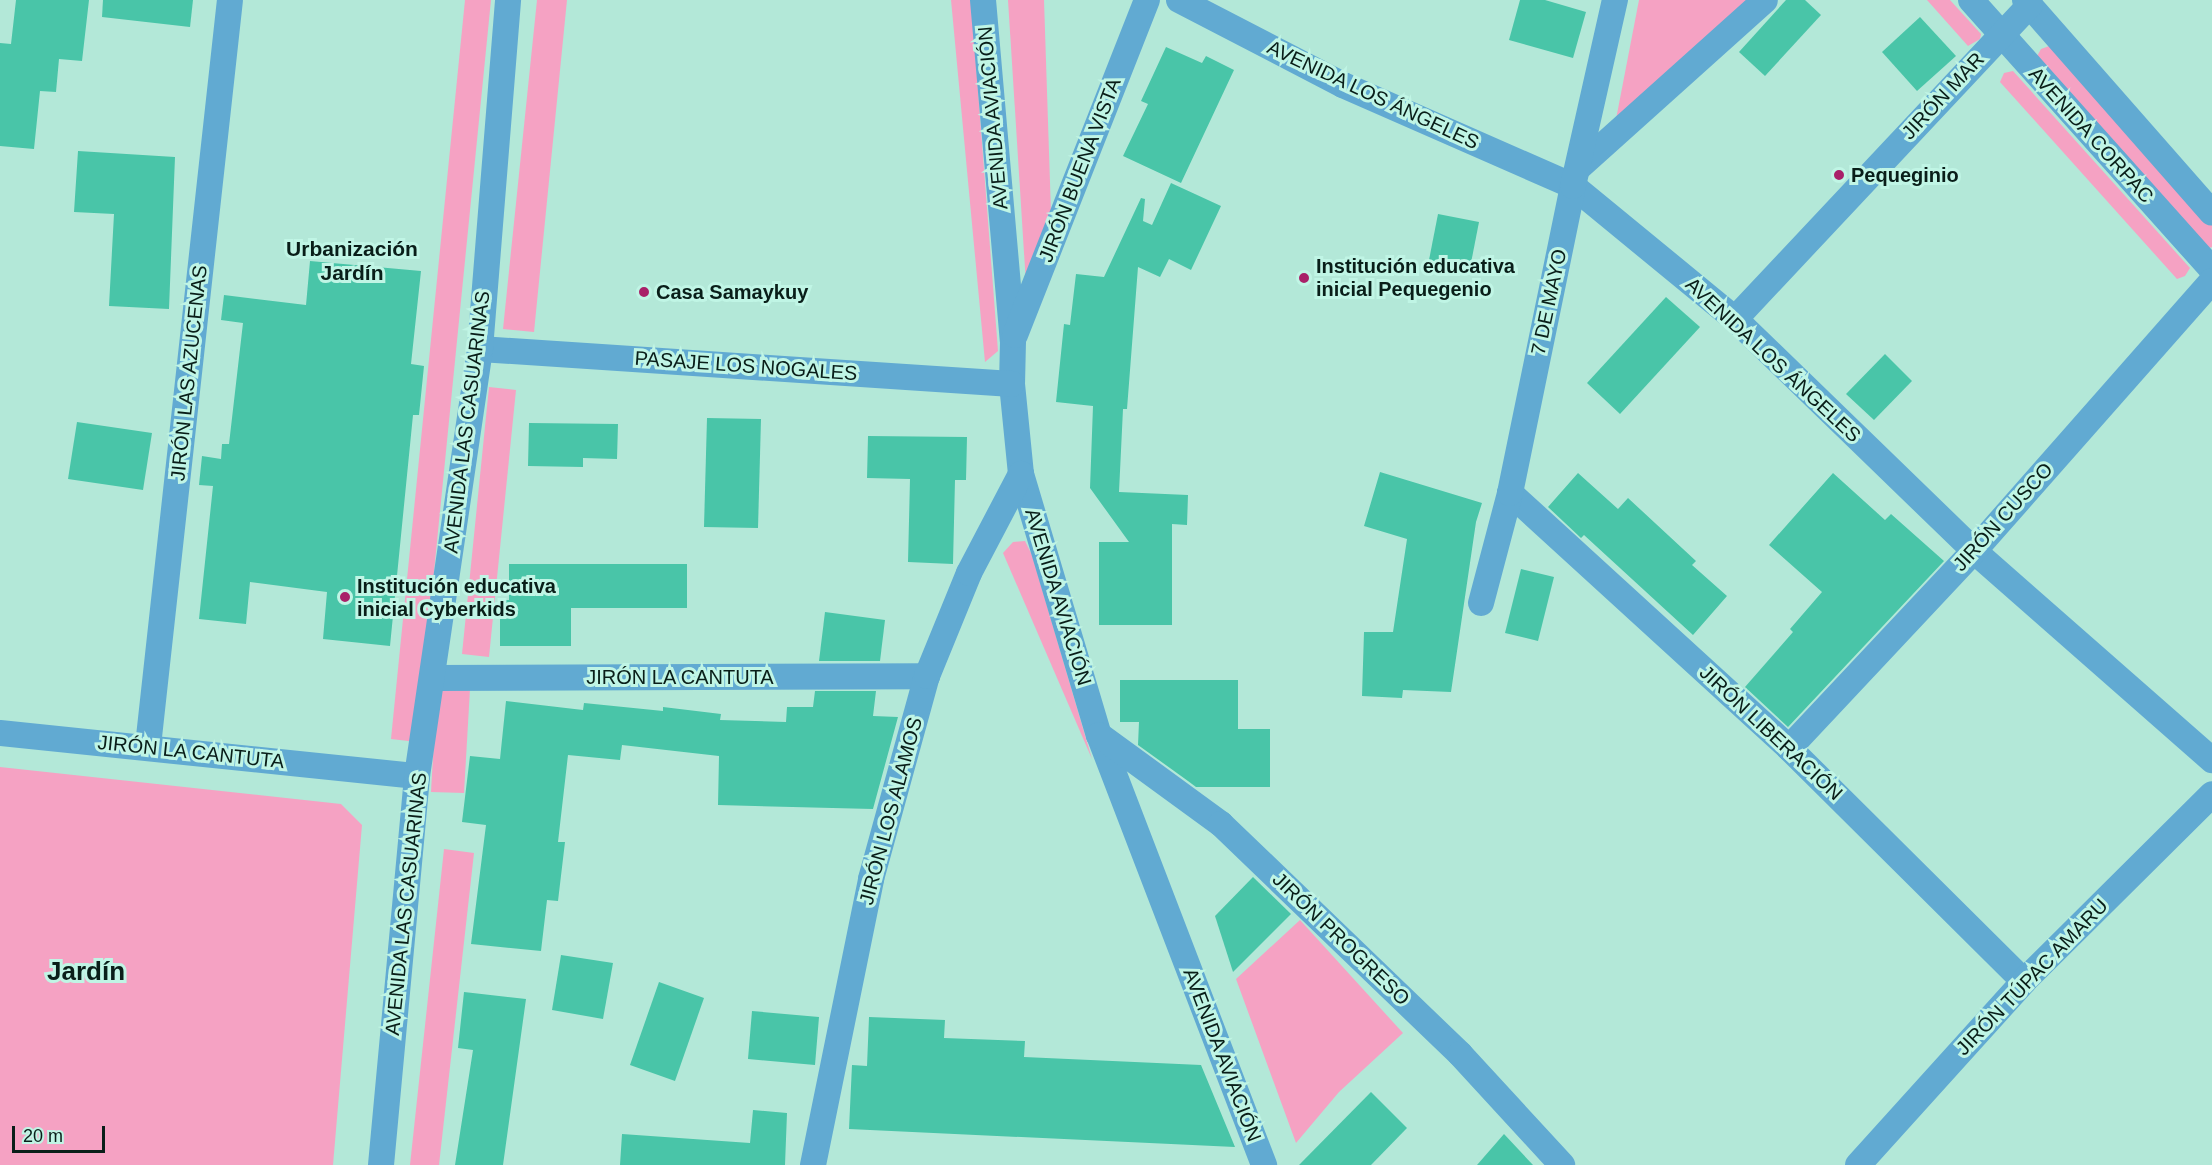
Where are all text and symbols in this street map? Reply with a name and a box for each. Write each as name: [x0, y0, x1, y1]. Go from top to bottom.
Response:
street label: AVENIDA AVIACIÓN: [973, 24, 1013, 212]
street label: AVENIDA LOS ÁNGELES: [1263, 35, 1483, 155]
street label: JIRÓN MAR: [1897, 48, 1989, 144]
street label: AVENIDA CORPAC: [2023, 62, 2159, 208]
street label: JIRÓN BUENA VISTA: [1034, 74, 1126, 266]
place label: Pequeginio: [1851, 163, 1959, 187]
marker: Pequeginio: [1832, 168, 1846, 182]
district label: Urbanización Jardín: [286, 236, 418, 286]
street label: 7 DE MAYO: [1526, 247, 1572, 357]
place label: Institución educativa inicial Pequegenio: [1316, 254, 1515, 301]
street label: JIRÓN LAS AZUCENAS: [166, 263, 212, 483]
marker: Institución educativa inicial Pequegenio: [1297, 271, 1311, 285]
street label: AVENIDA LOS ÁNGELES: [1680, 272, 1866, 448]
place label: Casa Samaykuy: [656, 280, 808, 304]
marker: Casa Samaykuy: [637, 285, 651, 299]
street label: AVENIDA LAS CASUARINAS: [439, 289, 495, 555]
street label: PASAJE LOS NOGALES: [634, 346, 858, 386]
street label: JIRÓN CUSCO: [1948, 458, 2058, 576]
street label: AVENIDA AVIACIÓN: [1019, 505, 1097, 689]
place label: Institución educativa inicial Cyberkids: [357, 574, 556, 621]
marker: Institución educativa inicial Cyberkids: [338, 590, 352, 604]
street label: JIRÓN LIBERACIÓN: [1695, 661, 1847, 805]
street label: JIRÓN LA CANTUTA: [586, 665, 774, 689]
street label: JIRÓN LOS ALAMOS: [854, 714, 928, 908]
street label: JIRÓN LA CANTUTA: [96, 730, 286, 774]
street label: AVENIDA LAS CASUARINAS: [380, 771, 432, 1037]
street label: JIRÓN PROGRESO: [1268, 867, 1414, 1011]
street label: JIRÓN TÚPAC AMARU: [1951, 893, 2113, 1061]
district label: Jardín: [47, 956, 125, 988]
street label: AVENIDA AVIACIÓN: [1177, 964, 1267, 1146]
scale bar: [15, 1114, 108, 1152]
text: 20 m: [23, 1126, 63, 1146]

